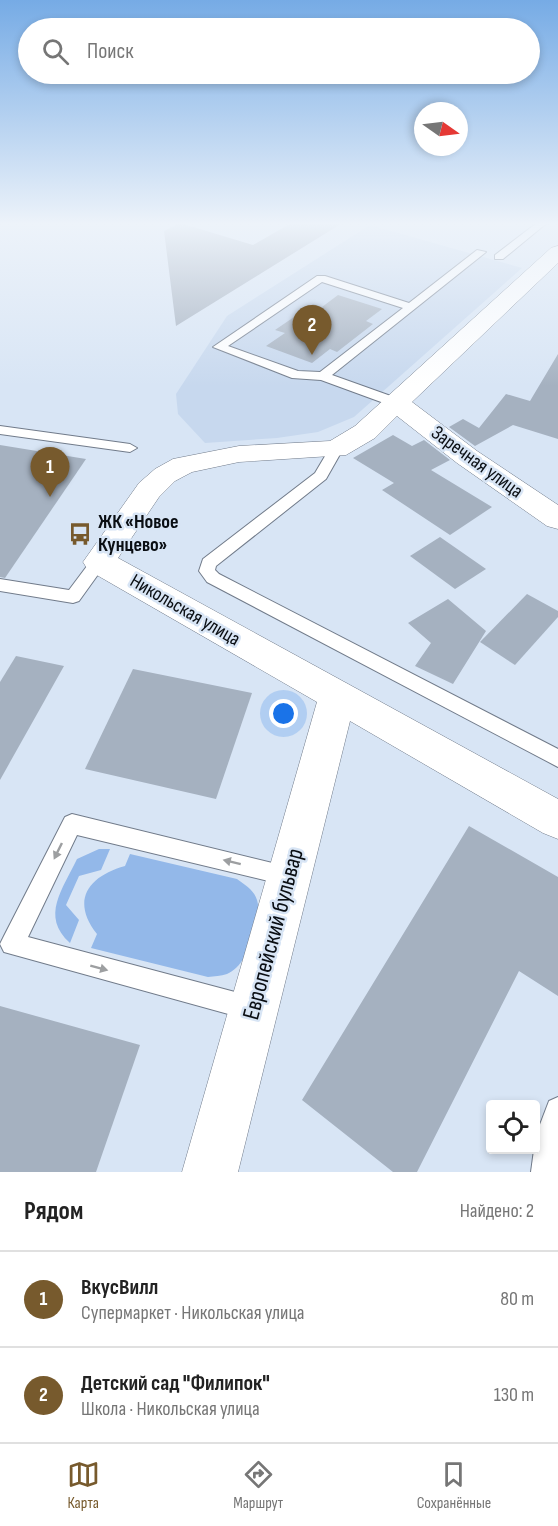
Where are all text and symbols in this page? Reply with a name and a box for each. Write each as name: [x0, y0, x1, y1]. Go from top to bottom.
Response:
search box: [18, 18, 540, 84]
icon: search: [39, 35, 72, 68]
text: Поиск: [87, 38, 133, 65]
north arrow: [414, 102, 468, 156]
pin: 2: [292, 306, 332, 355]
street label: Заречная улица: [426, 421, 528, 503]
pin: 1: [31, 448, 70, 497]
place label: ЖК «Новое Кунцево»: [98, 510, 179, 557]
bus stop icon: ЖК «Новое Кунцево»: [67, 521, 93, 547]
street label: Никольская улица: [126, 569, 244, 651]
your location: [269, 699, 298, 728]
one-way arrow: [54, 842, 63, 859]
street label: Европейский бульвар: [236, 845, 310, 1023]
one-way arrow: [223, 857, 241, 867]
one-way arrow: [90, 963, 108, 973]
map controls: [486, 1100, 540, 1154]
button: locate: [486, 1100, 540, 1154]
text: Рядом: [24, 1196, 83, 1227]
text: Найдено: 2: [460, 1199, 534, 1223]
text: ВкусВилл: [81, 1274, 158, 1301]
text: 1: [40, 1287, 47, 1311]
text: 80 m: [500, 1287, 534, 1311]
text: Супермаркет · Никольская улица: [81, 1301, 304, 1325]
text: Детский сад "Филипок": [81, 1370, 270, 1397]
text: 2: [39, 1383, 48, 1407]
text: 130 m: [494, 1383, 534, 1407]
text: Школа · Никольская улица: [81, 1397, 260, 1421]
tab: Карта: [67, 1458, 100, 1513]
tab: Маршрут: [233, 1458, 283, 1513]
tab: Сохранённые: [417, 1458, 491, 1513]

